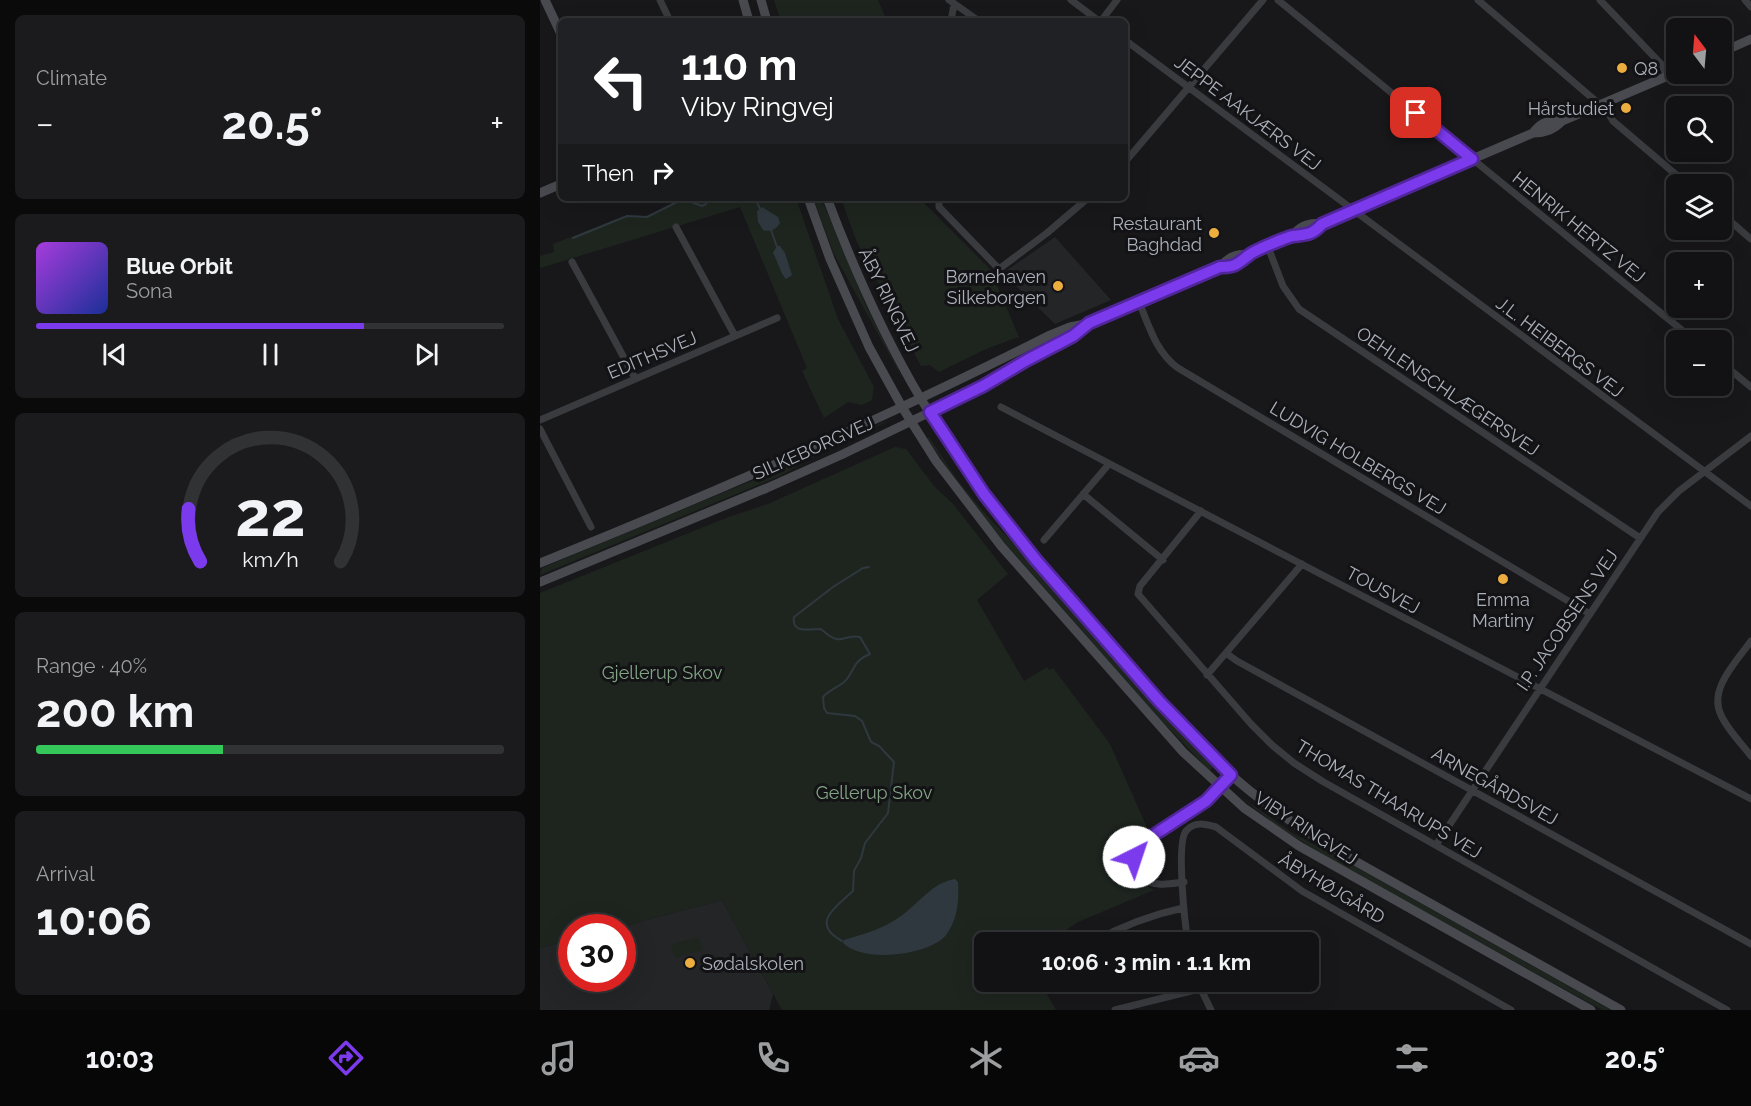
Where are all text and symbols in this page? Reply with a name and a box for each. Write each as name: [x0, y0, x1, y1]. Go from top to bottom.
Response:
north arrow: [1666, 18, 1732, 84]
map controls: [1666, 18, 1732, 396]
text: 110 m: [681, 41, 797, 90]
icon: left: [582, 42, 660, 120]
street label: JEPPE AAKJÆRS VEJ: [1171, 51, 1325, 175]
place label: Q8: [1634, 58, 1658, 79]
marker: Q8: [1615, 61, 1629, 75]
text: Climate: [36, 66, 107, 90]
pin: [1390, 87, 1441, 138]
text: Viby Ringvej: [681, 91, 834, 122]
icon: arrive: [1399, 96, 1432, 129]
button: search: [1666, 96, 1732, 162]
text: 20.5°: [222, 97, 322, 150]
place label: Hårstudiet: [1528, 98, 1614, 119]
marker: Hårstudiet: [1619, 101, 1633, 115]
text: −: [36, 104, 54, 143]
text: +: [490, 104, 504, 143]
icon: right: [646, 156, 679, 189]
text: Then: [582, 160, 634, 186]
street label: HENRIK HERTZ VEJ: [1509, 167, 1649, 287]
button: layers: [1666, 174, 1732, 240]
place label: Restaurant Baghdad: [1112, 213, 1202, 255]
marker: Restaurant Baghdad: [1207, 226, 1221, 240]
street label: ÅBY RINGVEJ: [855, 244, 924, 356]
button: +: [1666, 252, 1732, 318]
text: Blue Orbit: [126, 253, 233, 279]
place label: Børnehaven Silkeborgen: [946, 266, 1046, 308]
text: Sona: [126, 279, 173, 303]
marker: Børnehaven Silkeborgen: [1051, 279, 1065, 293]
street label: J.L. HEIBERGS VEJ: [1492, 292, 1628, 402]
street label: OEHLENSCHLÆGERSVEJ: [1353, 322, 1543, 460]
street label: EDITHSVEJ: [604, 327, 700, 383]
button: −: [1666, 330, 1732, 396]
icon: previous: [98, 338, 131, 371]
icon: pause: [254, 338, 287, 371]
icon: next: [410, 338, 443, 371]
street label: LUDVIG HOLBERGS VEJ: [1266, 397, 1450, 519]
street label: SILKEBORGVEJ: [749, 412, 877, 484]
text: 22: [235, 477, 305, 551]
street label: I.P. JACOBSENS VEJ: [1512, 546, 1622, 694]
text: km/h: [242, 547, 298, 572]
street label: TOUSVEJ: [1343, 562, 1423, 618]
marker: Emma Martiny: [1496, 572, 1510, 586]
place label: Emma Martiny: [1472, 589, 1534, 631]
text: Range · 40%: [36, 654, 147, 678]
park label: Gjellerup Skov: [602, 662, 723, 683]
text: 200 km: [36, 685, 194, 738]
street label: THOMAS THAARUPS VEJ: [1293, 735, 1485, 863]
street label: ARNEGÅRDSVEJ: [1428, 742, 1562, 829]
park label: Gellerup Skov: [816, 782, 933, 803]
street label: VIBY RINGVEJ: [1251, 787, 1361, 869]
position arrow: [1102, 825, 1166, 889]
street label: ÅBYHØJGÅRD: [1275, 847, 1389, 928]
text: Arrival: [36, 862, 95, 886]
text: 10:06: [36, 893, 152, 946]
speed limit sign: 30: [558, 914, 636, 992]
text: 10:06 · 3 min · 1.1 km: [1042, 949, 1251, 975]
place label: Sødalskolen: [702, 953, 804, 974]
marker: Sødalskolen: [683, 956, 697, 970]
icon: directions: [325, 1037, 367, 1079]
icon: music: [538, 1037, 580, 1079]
icon: phone: [752, 1037, 794, 1079]
icon: climate: [965, 1037, 1007, 1079]
icon: car: [1178, 1037, 1220, 1079]
icon: filters: [1391, 1037, 1433, 1079]
text: 10:03: [86, 1043, 154, 1074]
text: 20.5°: [1605, 1043, 1665, 1074]

